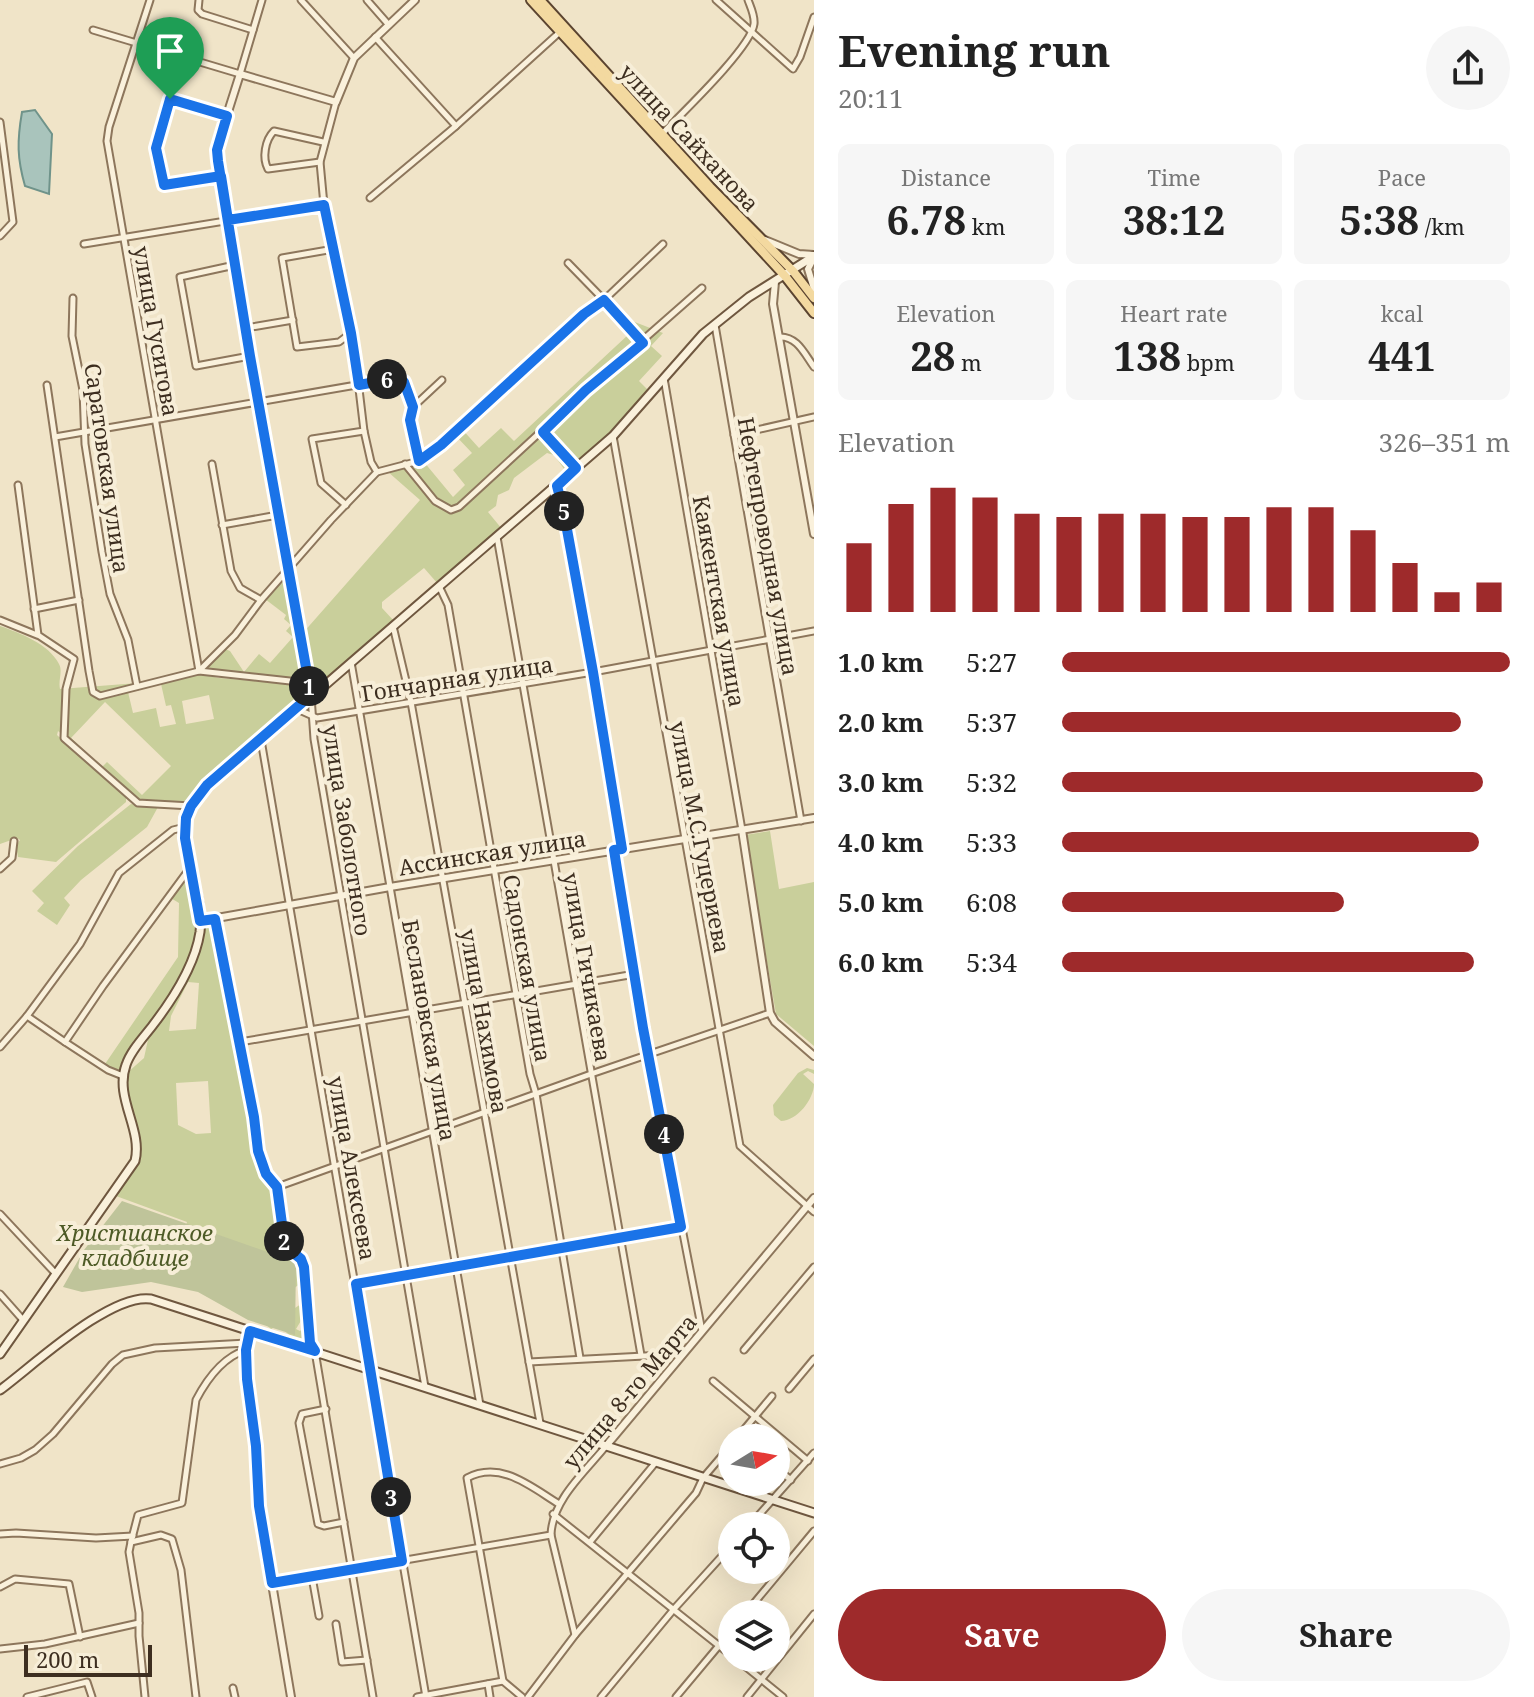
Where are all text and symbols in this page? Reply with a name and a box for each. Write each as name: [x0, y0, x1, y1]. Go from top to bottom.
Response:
pin: [136, 17, 204, 99]
text: Evening run: [838, 20, 1111, 80]
button: share: [1426, 26, 1510, 110]
icon: arrive: [148, 29, 192, 73]
street label: улица Сайханова: [614, 57, 766, 217]
text: 20:11: [838, 80, 904, 116]
text: Distance: [901, 162, 991, 192]
text: Time: [1147, 162, 1201, 192]
text: Pace: [1378, 162, 1426, 192]
text: 6.78: [887, 192, 966, 247]
text: 38:12: [1123, 192, 1225, 247]
text: 5:38: [1339, 192, 1419, 247]
text: km: [966, 211, 1005, 241]
text: /km: [1419, 211, 1465, 241]
street label: улица Гусигова: [127, 244, 187, 418]
text: Elevation: [896, 298, 996, 328]
text: Heart rate: [1120, 298, 1228, 328]
text: kcal: [1381, 298, 1423, 328]
text: 28: [910, 328, 955, 383]
text: 138: [1113, 328, 1181, 383]
text: 441: [1368, 328, 1436, 383]
text: m: [955, 347, 982, 377]
text: bpm: [1181, 347, 1235, 377]
pin: 6: [367, 359, 407, 399]
street label: Саратовская улица: [78, 361, 138, 575]
text: 6: [381, 364, 393, 394]
street label: Нефтепроводная улица: [731, 414, 807, 678]
text: Elevation: [838, 424, 955, 460]
text: 326–351 m: [1378, 424, 1510, 460]
pin: 5: [544, 491, 584, 531]
street label: Каякентская улица: [687, 493, 753, 709]
text: 5: [558, 496, 570, 526]
text: 1.0 km: [838, 644, 924, 680]
text: 5:27: [966, 644, 1017, 680]
street label: Гончарная улица: [359, 648, 555, 708]
pin: 1: [289, 666, 329, 706]
text: 1: [303, 671, 315, 701]
text: 2.0 km: [838, 704, 924, 740]
text: 5:37: [966, 704, 1017, 740]
street label: улица М.С.Гуцериева: [664, 718, 738, 956]
street label: улица Заболотного: [316, 722, 380, 938]
text: 3.0 km: [838, 764, 924, 800]
text: 5:32: [966, 764, 1017, 800]
street label: Ассинская улица: [396, 822, 588, 882]
text: 4.0 km: [838, 824, 924, 860]
text: 5:33: [966, 824, 1017, 860]
street label: улица Гичикаева: [557, 870, 619, 1064]
street label: Садонская улица: [497, 872, 559, 1064]
text: 5.0 km: [838, 884, 924, 920]
text: 6:08: [966, 884, 1017, 920]
street label: Беслановская улица: [396, 917, 464, 1143]
street label: улица Нахимова: [454, 926, 516, 1116]
text: 6.0 km: [838, 944, 924, 980]
text: 5:34: [966, 944, 1017, 980]
street label: улица Алексеева: [322, 1074, 384, 1262]
pin: 4: [644, 1114, 684, 1154]
text: 4: [658, 1119, 670, 1149]
park label: Христианское кладбище: [55, 1217, 213, 1272]
pin: 2: [264, 1221, 304, 1261]
text: 2: [278, 1226, 290, 1256]
street label: улица 8-го Марта: [555, 1307, 703, 1475]
north arrow: [718, 1424, 790, 1496]
map controls: [718, 1424, 790, 1672]
pin: 3: [371, 1477, 411, 1517]
text: 3: [385, 1482, 397, 1512]
button: locate: [718, 1512, 790, 1584]
button: Save: [838, 1589, 1166, 1681]
button: Share: [1182, 1589, 1510, 1681]
button: layers: [718, 1600, 790, 1672]
scale bar: [24, 1641, 152, 1677]
text: 200 m: [36, 1644, 99, 1674]

